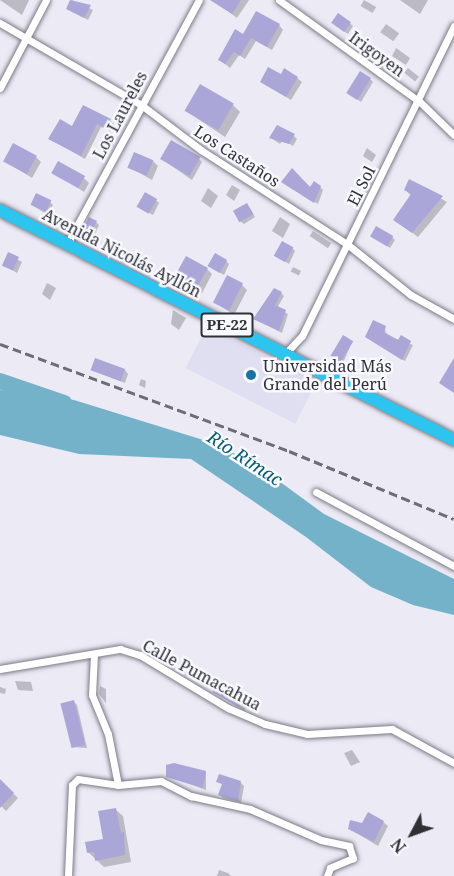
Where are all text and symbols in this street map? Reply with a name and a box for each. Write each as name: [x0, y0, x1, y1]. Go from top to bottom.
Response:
street label: Irigoyen: [345, 27, 409, 81]
street label: Los Laureles: [89, 68, 151, 162]
street label: Los Castaños: [191, 121, 283, 191]
street label: El Sol: [343, 163, 379, 209]
street label: Avenida Nicolás Ayllón: [40, 205, 204, 301]
road number: PE-22: [200, 313, 254, 337]
place label: Universidad Más Grande del Perú: [263, 356, 392, 394]
marker: Universidad Más Grande del Perú: [244, 368, 258, 382]
water label: Río Rímac: [203, 426, 287, 490]
street label: Calle Pumacahua: [139, 636, 265, 714]
north arrow: [382, 804, 442, 864]
text: N: [386, 834, 411, 858]

